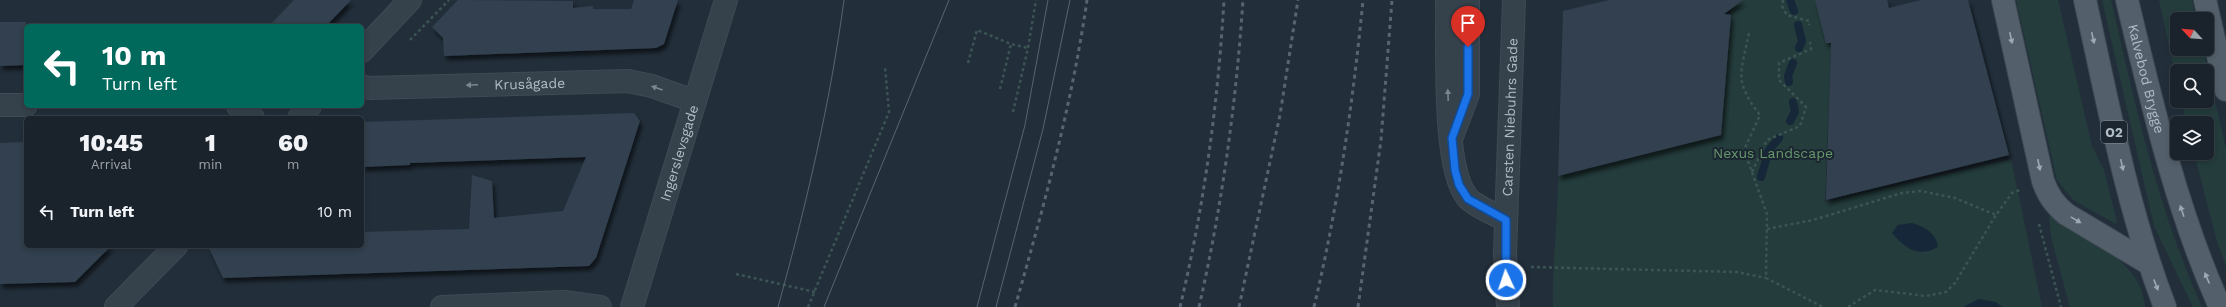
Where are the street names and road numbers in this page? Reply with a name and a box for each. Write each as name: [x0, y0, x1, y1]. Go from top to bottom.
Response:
street label: Kalvebod Brygge: [2125, 22, 2168, 135]
street label: Carsten Niebuhrs Gade: [1499, 38, 1521, 197]
street label: Krusågade: [494, 75, 565, 93]
street label: Ingerslevsgade: [657, 103, 701, 203]
road number: O2: [2101, 121, 2127, 143]

